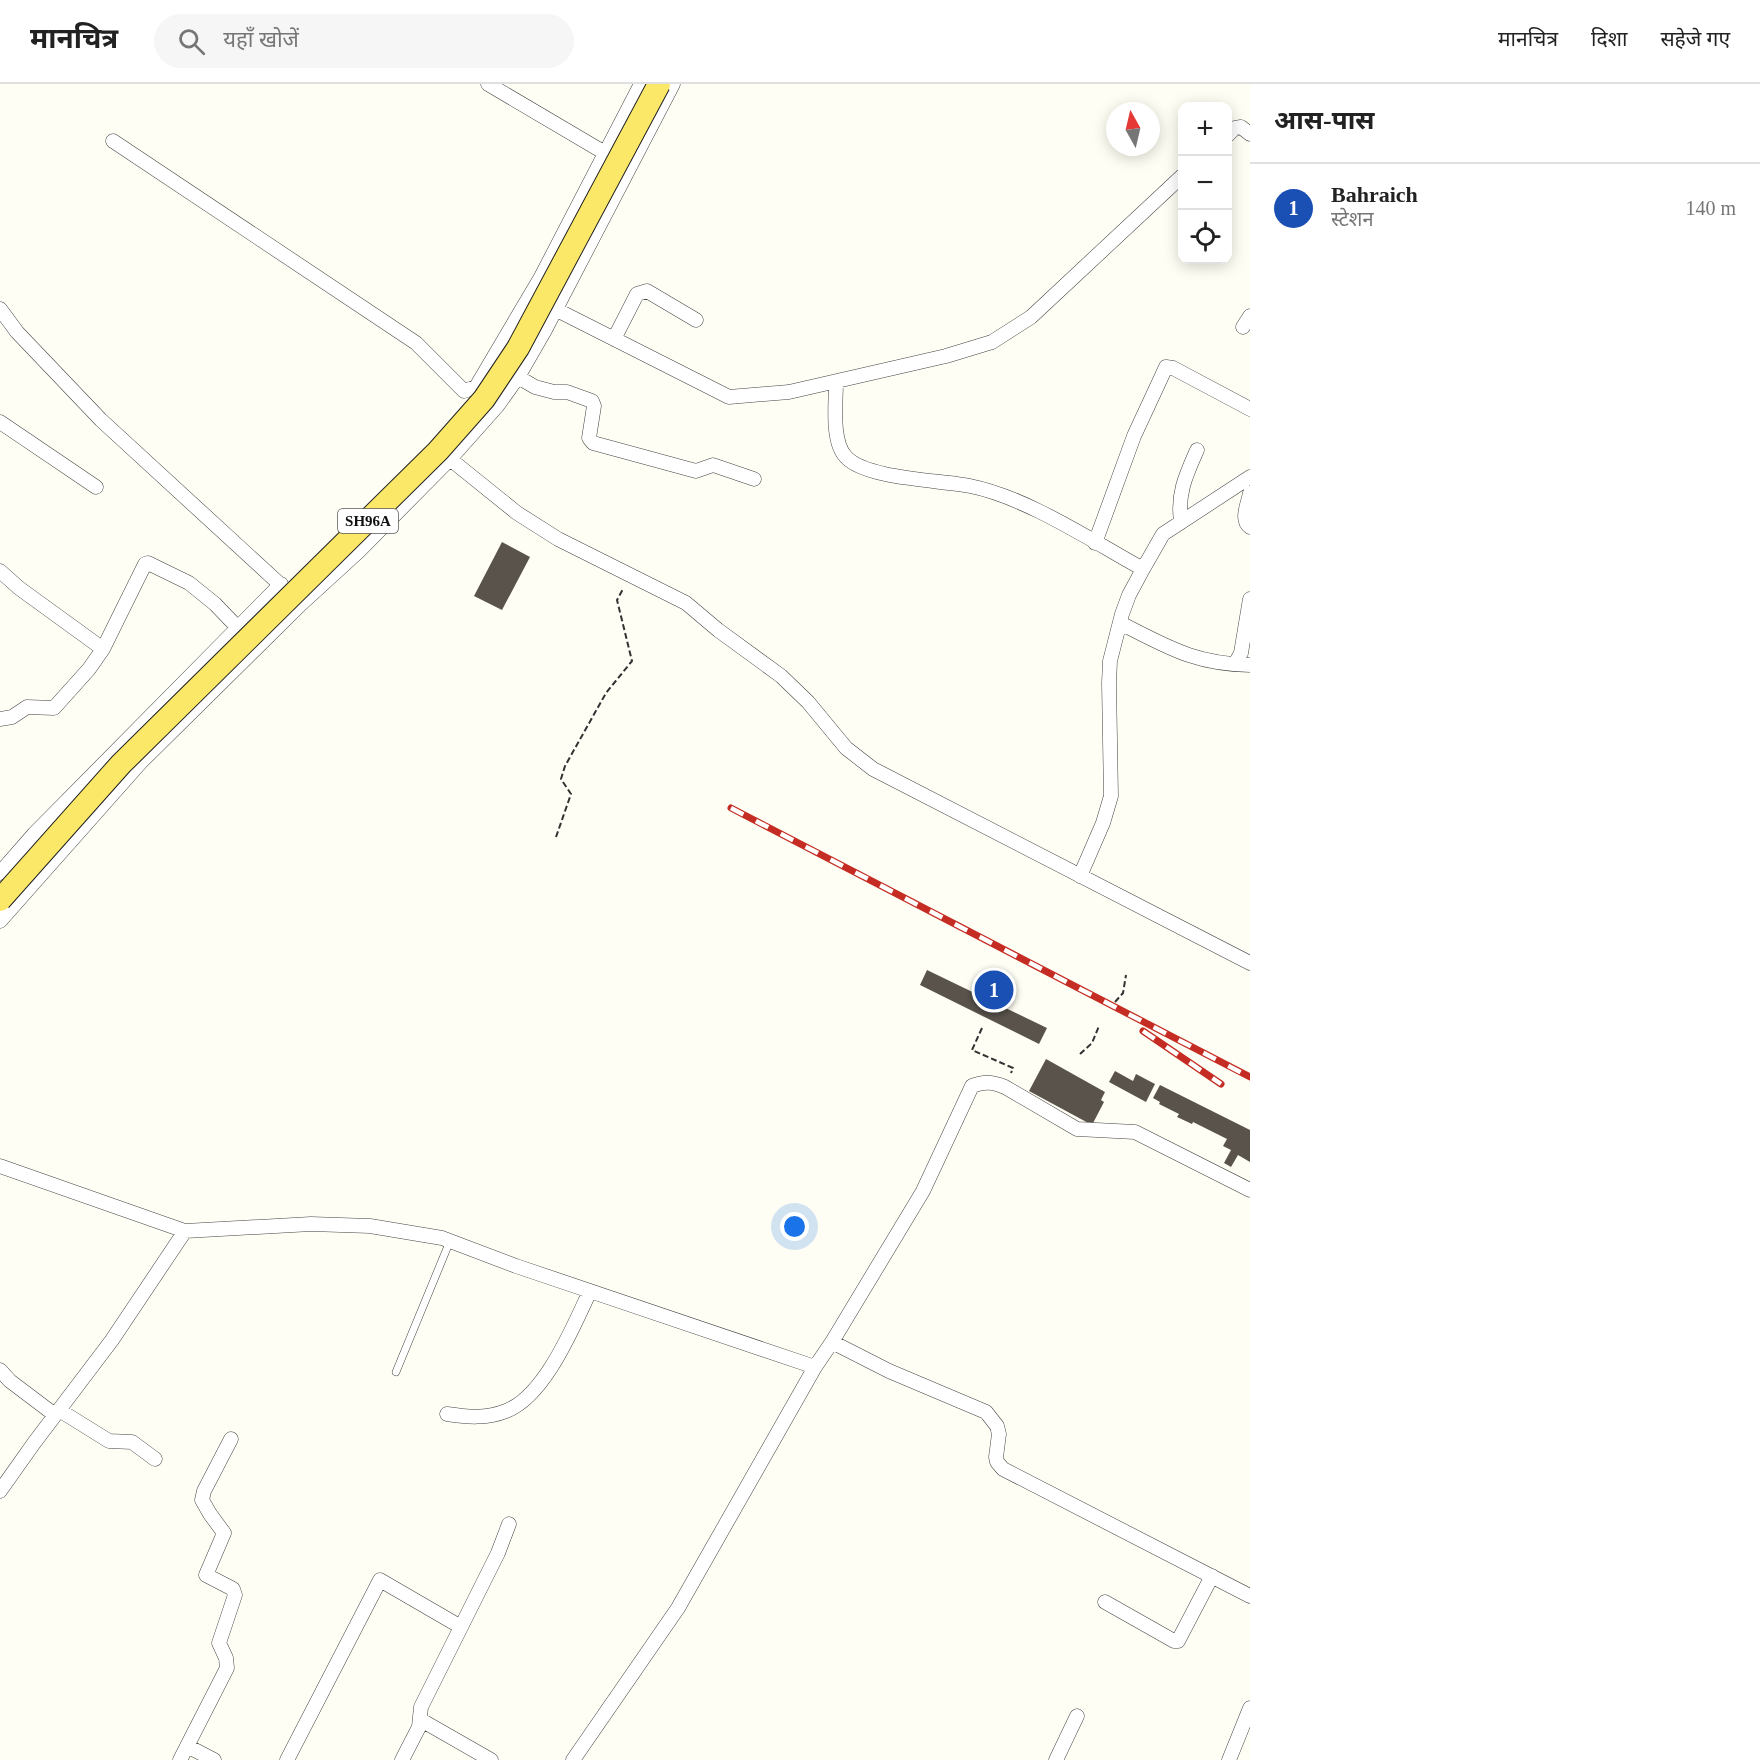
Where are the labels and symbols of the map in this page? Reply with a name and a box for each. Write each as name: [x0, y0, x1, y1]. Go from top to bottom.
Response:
north arrow: [1106, 102, 1160, 156]
road number: SH96A: [338, 509, 398, 533]
pin: 1: [974, 968, 1014, 1012]
your location: [780, 1212, 809, 1241]

